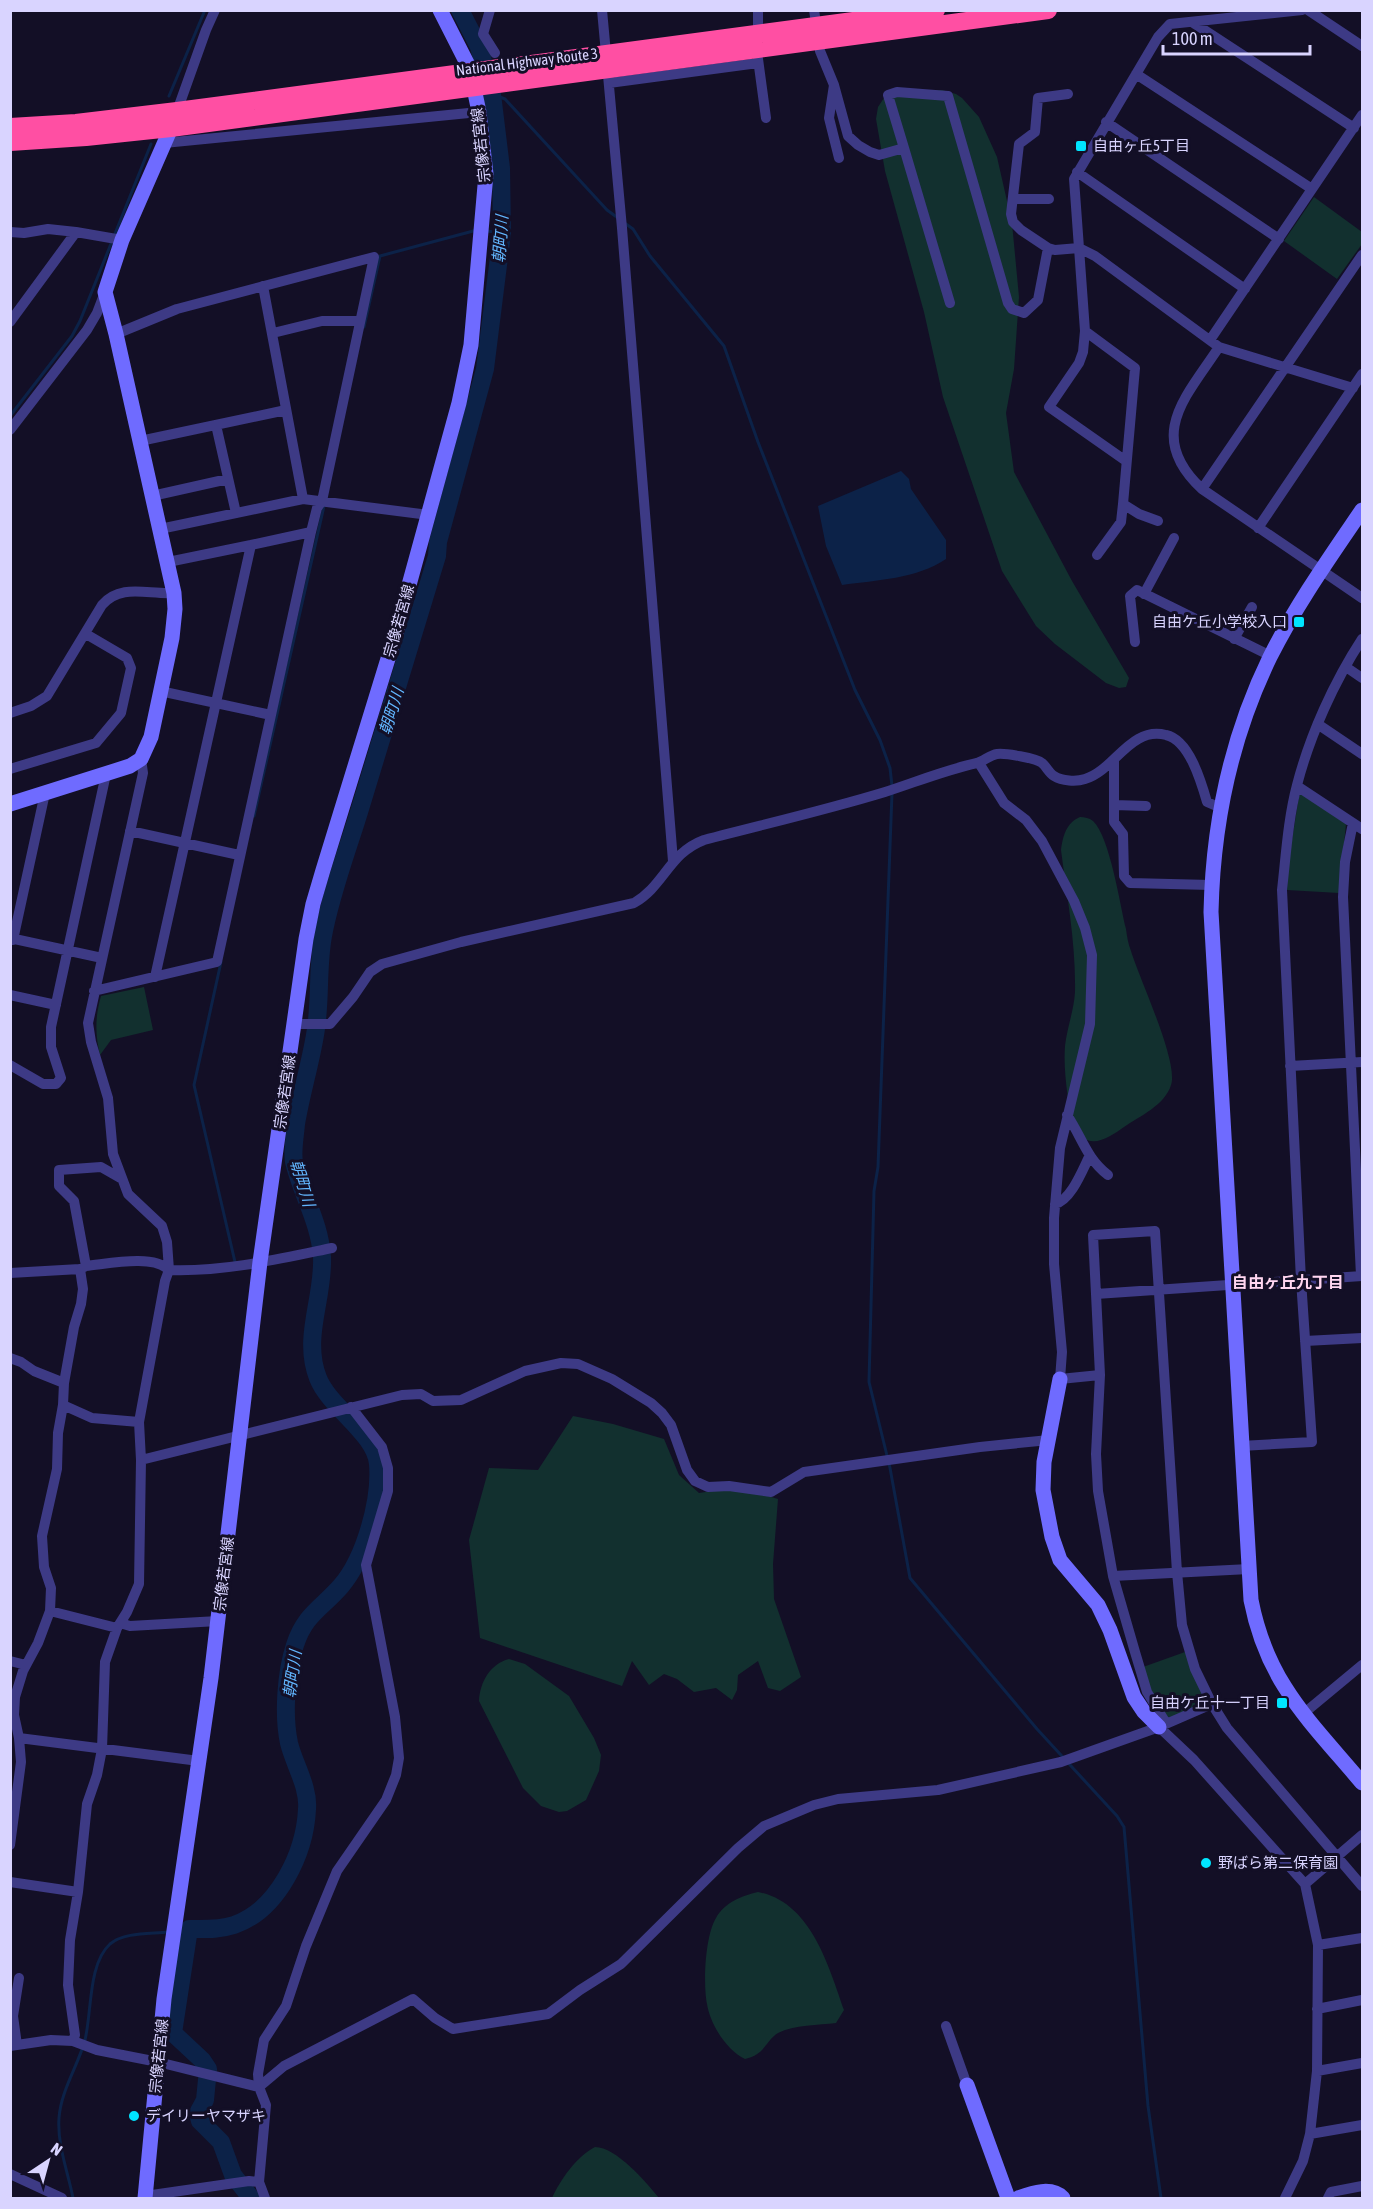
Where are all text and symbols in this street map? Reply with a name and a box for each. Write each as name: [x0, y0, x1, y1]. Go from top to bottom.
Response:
scale bar: [1163, 18, 1310, 56]
text: 100 m: [1172, 28, 1213, 49]
street label: National Highway Route 3: [455, 44, 599, 79]
street label: 宗像若宮線: [468, 107, 493, 183]
place label: 自由ヶ丘5丁目: [1093, 137, 1190, 154]
marker: 自由ヶ丘5丁目: [1074, 139, 1088, 153]
water label: 朝町川: [489, 212, 511, 264]
street label: 宗像若宮線: [380, 582, 417, 659]
place label: 自由ケ丘小学校入口: [1152, 613, 1287, 630]
marker: 自由ケ丘小学校入口: [1292, 615, 1306, 629]
water label: 朝町川: [375, 684, 407, 737]
street label: 宗像若宮線: [271, 1054, 298, 1130]
water label: 朝町川: [287, 1157, 319, 1210]
district label: 自由ヶ丘九丁目: [1232, 1273, 1344, 1291]
street label: 宗像若宮線: [210, 1536, 237, 1612]
water label: 朝町川: [280, 1647, 305, 1699]
place label: 自由ケ丘十一丁目: [1150, 1694, 1270, 1711]
marker: 自由ケ丘十一丁目: [1275, 1696, 1289, 1710]
place label: 野ばら第二保育園: [1218, 1854, 1338, 1871]
marker: 野ばら第二保育園: [1199, 1856, 1213, 1870]
street label: 宗像若宮線: [146, 2018, 171, 2094]
place label: デイリーヤマザキ: [146, 2107, 266, 2124]
marker: デイリーヤマザキ: [127, 2109, 141, 2123]
north arrow: [18, 2131, 78, 2191]
text: N: [48, 2139, 66, 2159]

